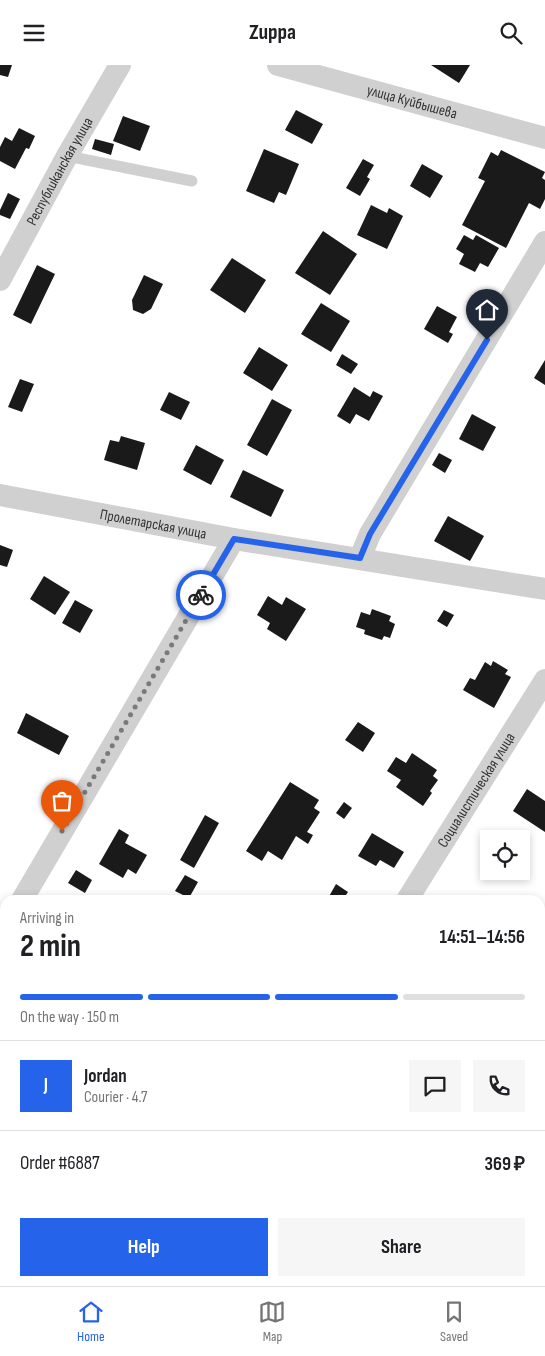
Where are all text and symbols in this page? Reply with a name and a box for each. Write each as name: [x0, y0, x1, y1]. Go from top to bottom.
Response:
icon: menu: [20, 19, 48, 47]
text: Zuppa: [249, 19, 296, 46]
icon: search: [497, 19, 525, 47]
street label: улица Куйбышева: [365, 81, 459, 124]
street label: Республиканская улица: [22, 114, 98, 229]
pin: [466, 289, 508, 340]
icon: home: [473, 296, 501, 324]
street label: Пролетарская улица: [98, 505, 208, 544]
courier: [176, 570, 226, 620]
icon: bike: [187, 581, 215, 609]
street label: Социалистическая улица: [433, 729, 520, 851]
pin: [41, 780, 83, 831]
icon: bag: [48, 787, 76, 815]
map controls: [480, 830, 530, 880]
button: locate: [480, 830, 530, 880]
text: Arriving in: [20, 909, 74, 928]
text: 14:51–14:56: [440, 926, 525, 949]
text: 2 min: [20, 927, 81, 966]
text: On the way · 150 m: [20, 1008, 119, 1027]
button: chat: [409, 1060, 461, 1112]
button: phone: [473, 1060, 525, 1112]
text: Jordan: [84, 1065, 127, 1088]
text: J: [44, 1074, 48, 1097]
text: Courier · 4.7: [84, 1088, 147, 1107]
text: Order #6887: [20, 1152, 100, 1175]
text: 369 ₽: [485, 1153, 525, 1176]
button: Help: [20, 1218, 268, 1276]
button: Share: [278, 1218, 525, 1276]
tab: Home: [77, 1298, 105, 1345]
tab: Map: [258, 1298, 286, 1345]
tab: Saved: [440, 1298, 468, 1345]

